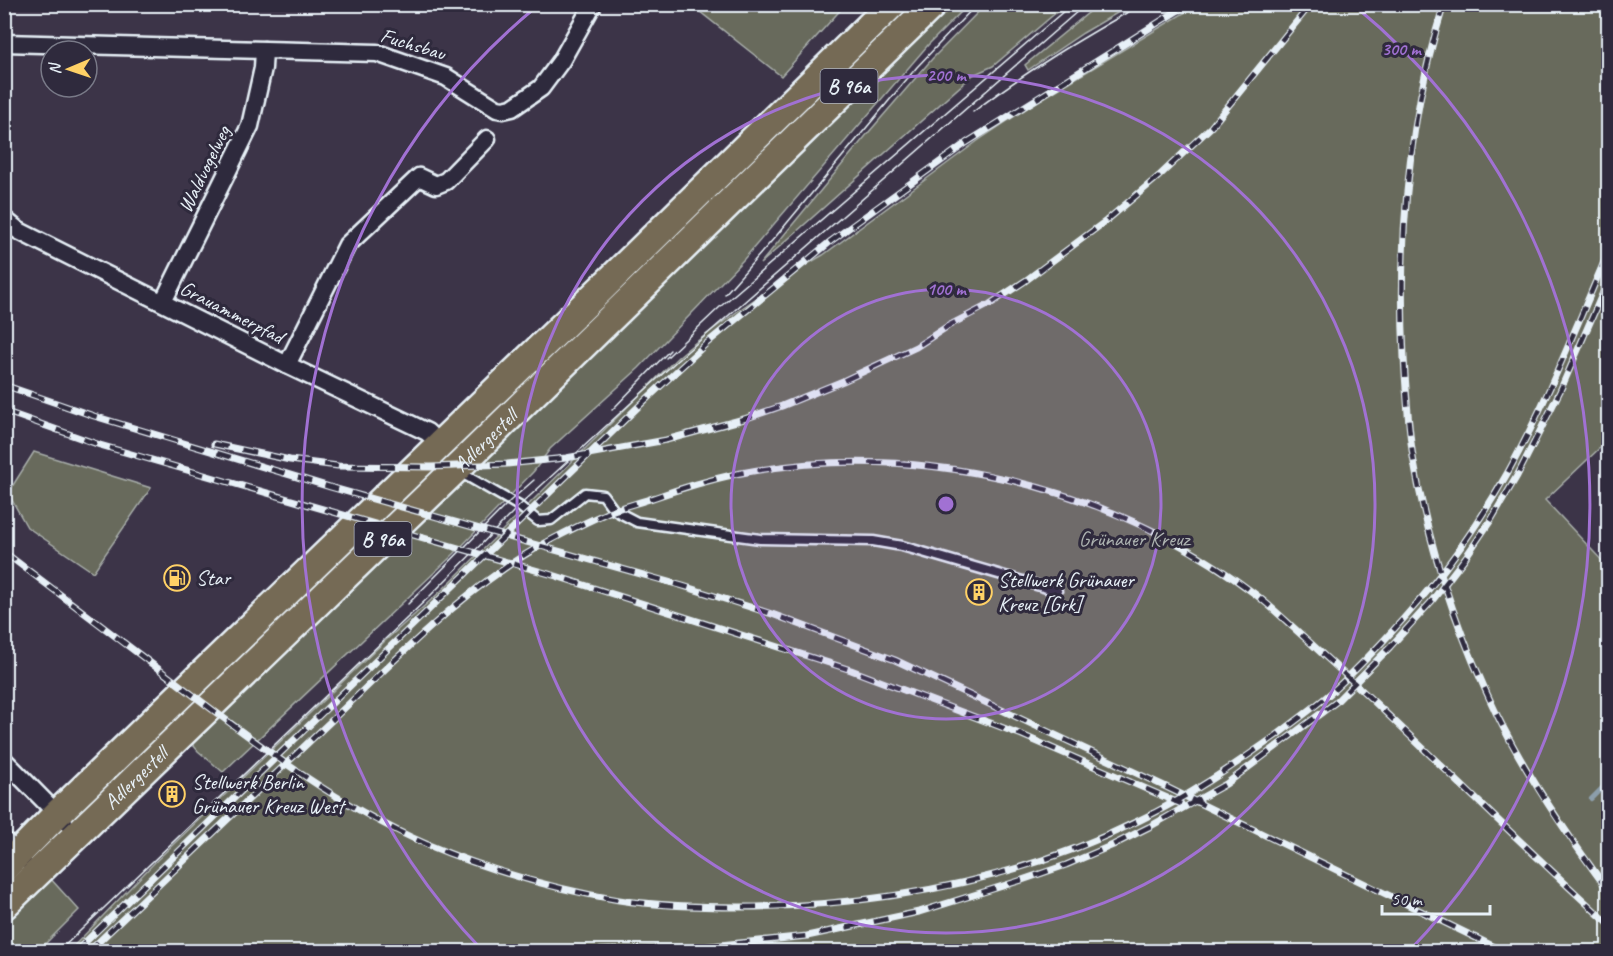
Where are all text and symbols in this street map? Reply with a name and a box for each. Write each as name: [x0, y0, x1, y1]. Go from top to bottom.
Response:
street label: Fuchsbau: [377, 22, 450, 67]
text: 300 m: [1382, 38, 1422, 60]
north arrow: [39, 39, 99, 99]
text: N: [45, 61, 65, 75]
text: 200 m: [927, 64, 967, 86]
road number: B 96a: [820, 69, 878, 103]
street label: Waldvogelweg: [172, 120, 237, 217]
street label: Grauammerpfad: [176, 275, 292, 351]
text: 100 m: [927, 278, 967, 300]
street label: Adlergestell: [448, 401, 525, 477]
centre of rings: [936, 494, 956, 514]
road number: B 96a: [354, 522, 412, 556]
park label: Grünauer Kreuz: [1079, 526, 1192, 552]
fuel station icon: Star: [162, 563, 192, 593]
place label: Star: [196, 565, 232, 591]
place label: Stellwerk Grünauer Kreuz [Grk]: [998, 567, 1135, 617]
building icon: Stellwerk Grünauer Kreuz [Grk]: [964, 577, 994, 607]
street label: Adlergestell: [98, 739, 176, 815]
place label: Stellwerk Berlin Grünauer Kreuz West: [192, 769, 347, 819]
building icon: Stellwerk Berlin Grünauer Kreuz West: [157, 779, 187, 809]
scale bar: [1382, 878, 1490, 916]
text: 50 m: [1391, 888, 1424, 910]

